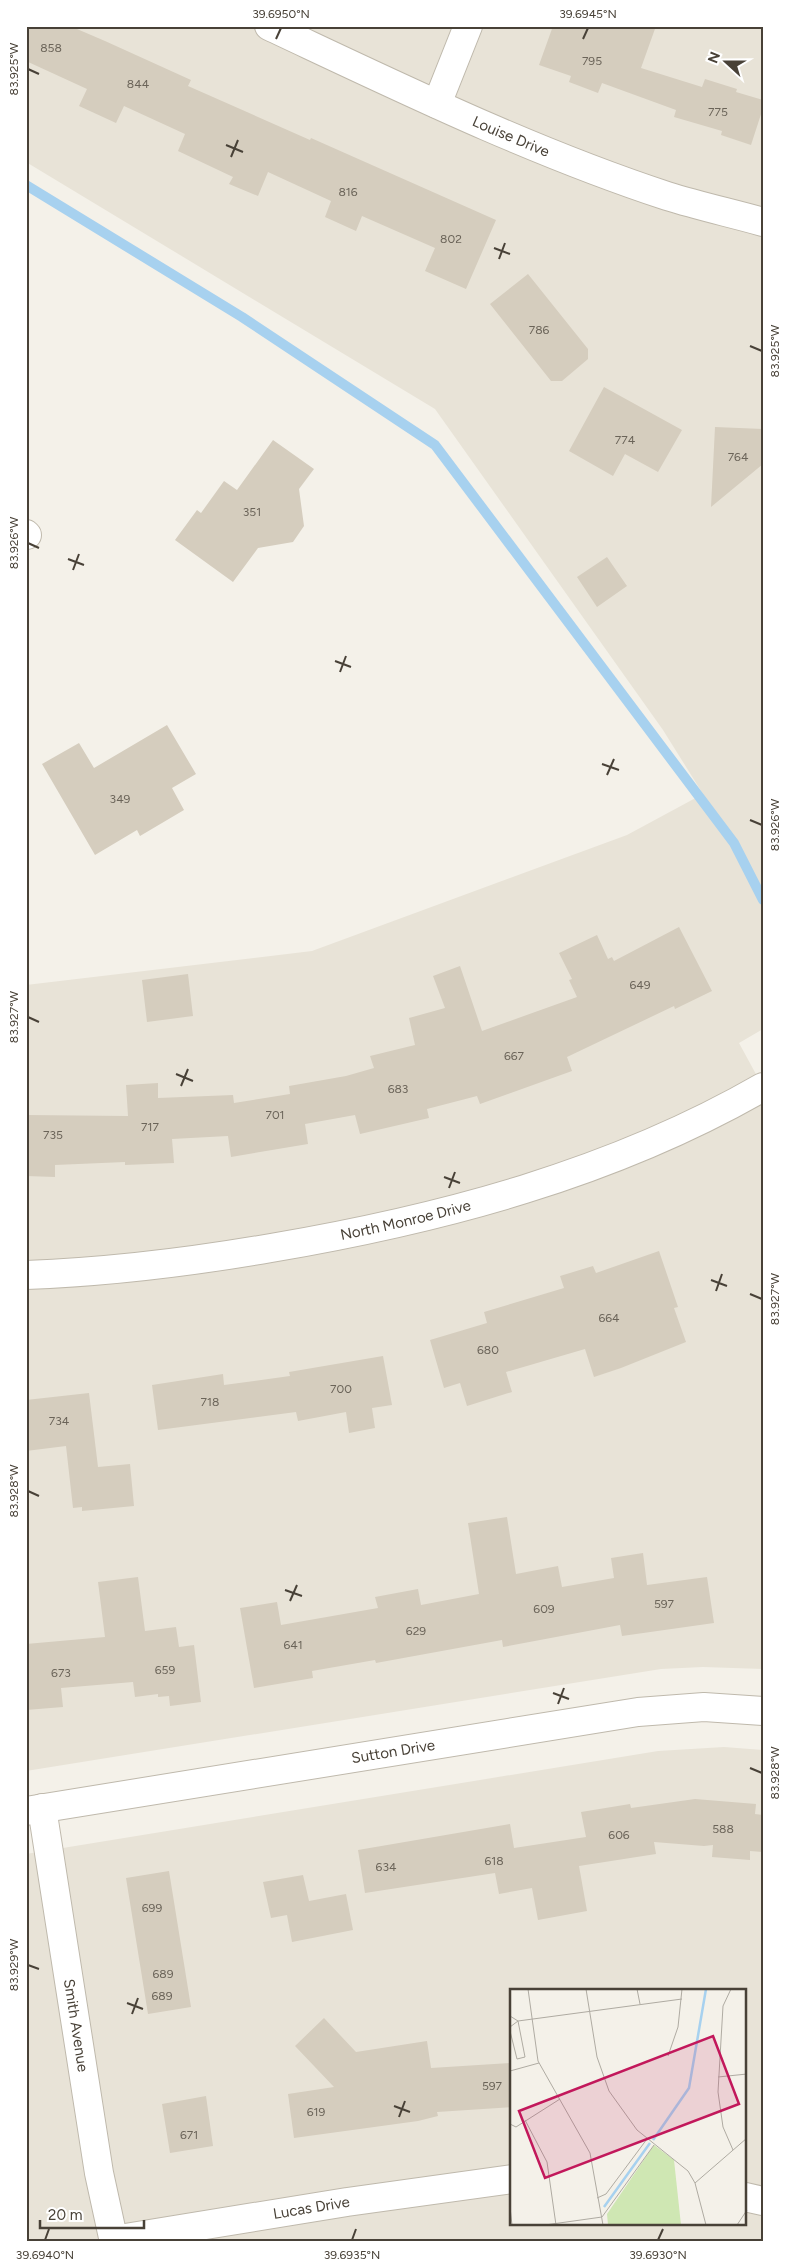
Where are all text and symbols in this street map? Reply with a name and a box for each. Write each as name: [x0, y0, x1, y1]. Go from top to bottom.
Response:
text: 39.6950°N: [252, 7, 310, 21]
text: 39.6945°N: [559, 7, 617, 21]
north arrow: [702, 38, 752, 88]
house number: 858: [40, 41, 62, 55]
text: 83.925°W: [7, 42, 21, 95]
text: N: [704, 49, 724, 66]
house number: 795: [582, 54, 602, 68]
house number: 844: [127, 77, 150, 91]
house number: 775: [708, 105, 728, 119]
street label: Louise Drive: [470, 112, 552, 161]
house number: 816: [338, 185, 358, 199]
house number: 802: [440, 232, 462, 246]
house number: 786: [529, 323, 550, 337]
text: 83.925°W: [768, 324, 782, 377]
house number: 774: [615, 433, 636, 447]
house number: 764: [728, 450, 749, 464]
house number: 351: [243, 505, 261, 519]
text: 83.926°W: [7, 516, 21, 569]
house number: 349: [110, 792, 131, 806]
text: 83.926°W: [768, 798, 782, 851]
house number: 649: [629, 978, 651, 992]
text: 83.927°W: [7, 990, 21, 1043]
house number: 667: [504, 1049, 525, 1063]
house number: 683: [388, 1082, 408, 1096]
house number: 701: [265, 1108, 285, 1122]
house number: 717: [141, 1120, 159, 1134]
house number: 735: [43, 1128, 63, 1142]
street label: North Monroe Drive: [339, 1196, 473, 1244]
text: 83.927°W: [768, 1272, 782, 1325]
house number: 664: [598, 1311, 620, 1325]
house number: 680: [477, 1343, 499, 1357]
house number: 700: [330, 1382, 352, 1396]
house number: 718: [201, 1395, 219, 1409]
house number: 734: [49, 1414, 70, 1428]
text: 83.928°W: [7, 1464, 21, 1518]
house number: 597: [654, 1597, 675, 1611]
house number: 609: [533, 1602, 555, 1616]
house number: 629: [406, 1624, 426, 1638]
house number: 641: [283, 1638, 303, 1652]
house number: 659: [155, 1663, 175, 1677]
house number: 673: [51, 1666, 71, 1680]
street label: Sutton Drive: [350, 1736, 436, 1767]
text: 83.928°W: [768, 1746, 782, 1800]
house number: 588: [712, 1822, 734, 1836]
house number: 606: [608, 1828, 630, 1842]
house number: 618: [484, 1854, 504, 1868]
house number: 634: [376, 1860, 397, 1874]
house number: 699: [142, 1901, 162, 1915]
text: 83.929°W: [7, 1938, 21, 1991]
house number: 689: [153, 1967, 174, 1981]
street label: Smith Avenue: [60, 1978, 92, 2073]
house number: 689: [152, 1989, 173, 2003]
inset map: [510, 1989, 746, 2226]
house number: 597: [482, 2079, 503, 2093]
house number: 619: [307, 2105, 325, 2119]
house number: 671: [180, 2128, 198, 2142]
street label: Lucas Drive: [272, 2193, 351, 2223]
scale bar: [40, 2198, 144, 2230]
text: 20 m: [48, 2206, 82, 2224]
text: 39.6940°N: [16, 2248, 74, 2262]
text: 39.6935°N: [324, 2248, 380, 2262]
text: 39.6930°N: [629, 2248, 687, 2262]

